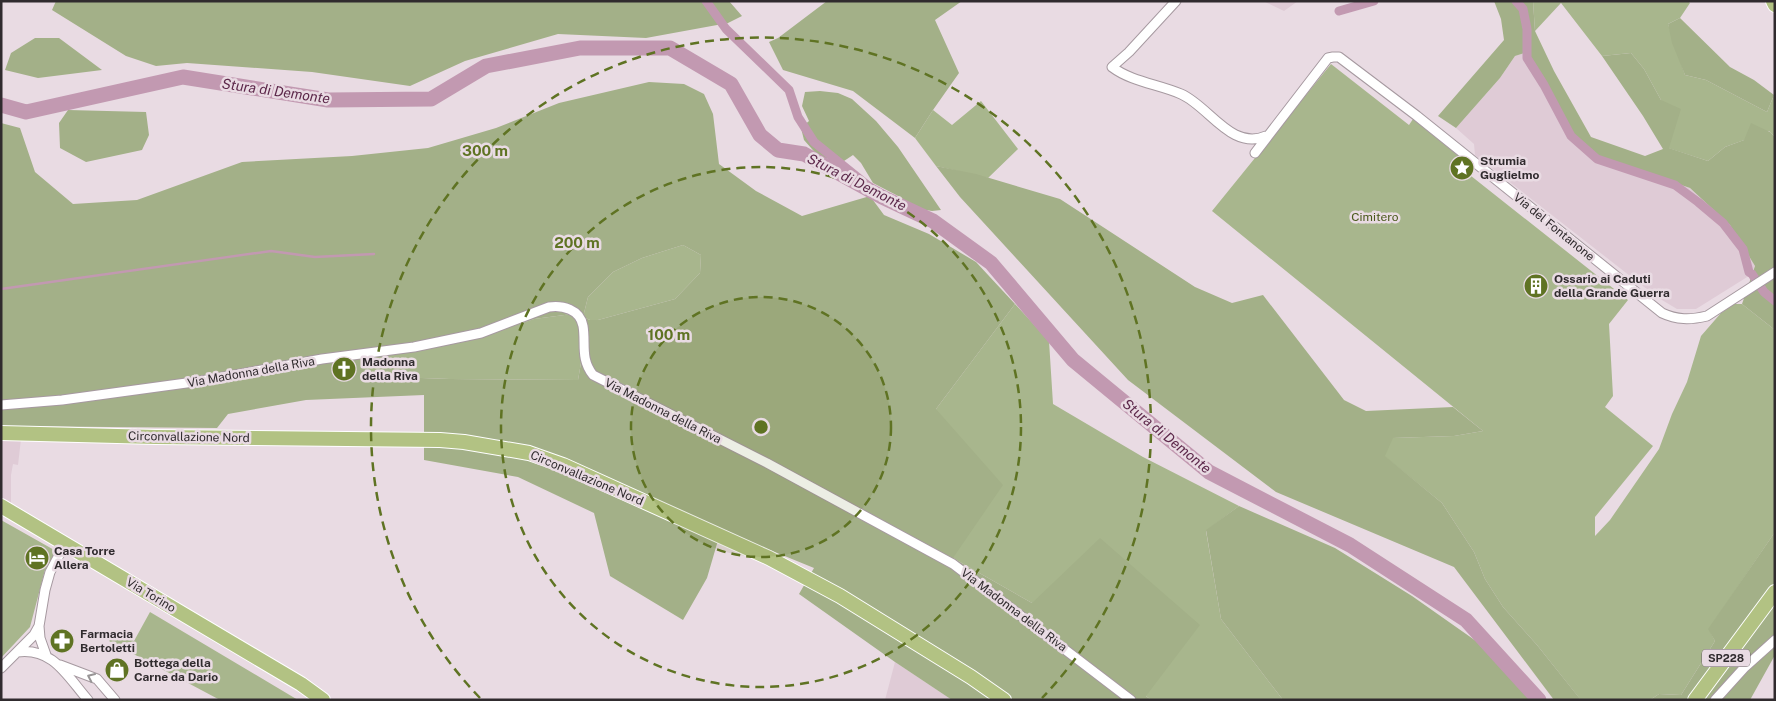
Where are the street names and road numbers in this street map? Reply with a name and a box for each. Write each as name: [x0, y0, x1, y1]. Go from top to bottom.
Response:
street label: Via del Fontanone: [1511, 190, 1597, 264]
street label: Via Madonna della Riva: [186, 354, 316, 390]
street label: Via Madonna della Riva: [602, 375, 724, 447]
street label: Circonvallazione Nord: [128, 429, 250, 445]
street label: Circonvallazione Nord: [528, 448, 646, 508]
street label: Via Madonna della Riva: [958, 566, 1070, 654]
street label: Via Torino: [124, 575, 178, 615]
road number: SP228: [1702, 650, 1750, 666]

